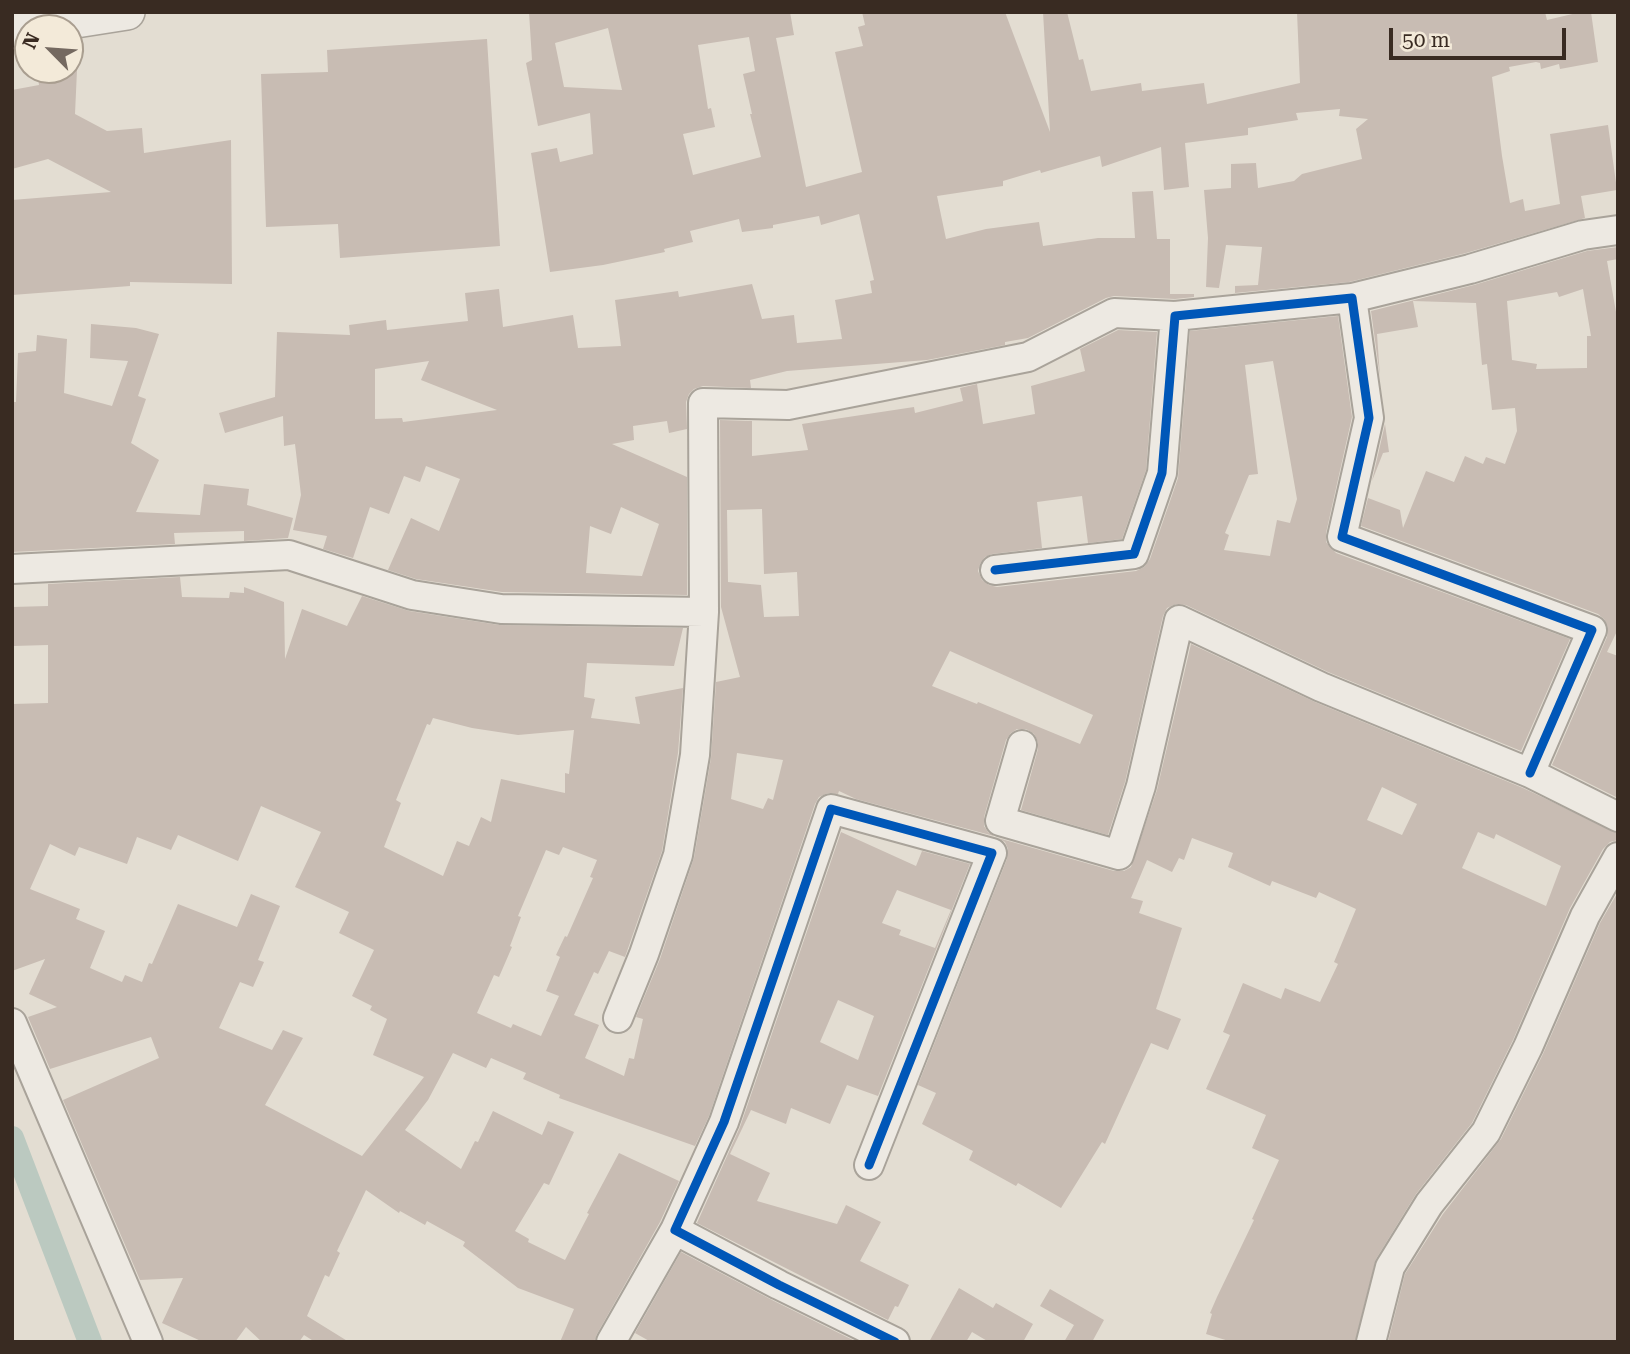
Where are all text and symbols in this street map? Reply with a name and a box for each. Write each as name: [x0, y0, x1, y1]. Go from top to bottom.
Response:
north arrow: [14, 14, 84, 84]
scale bar: [1392, 14, 1569, 58]
text: 50 m: [1402, 28, 1450, 52]
text: N: [18, 29, 45, 52]

